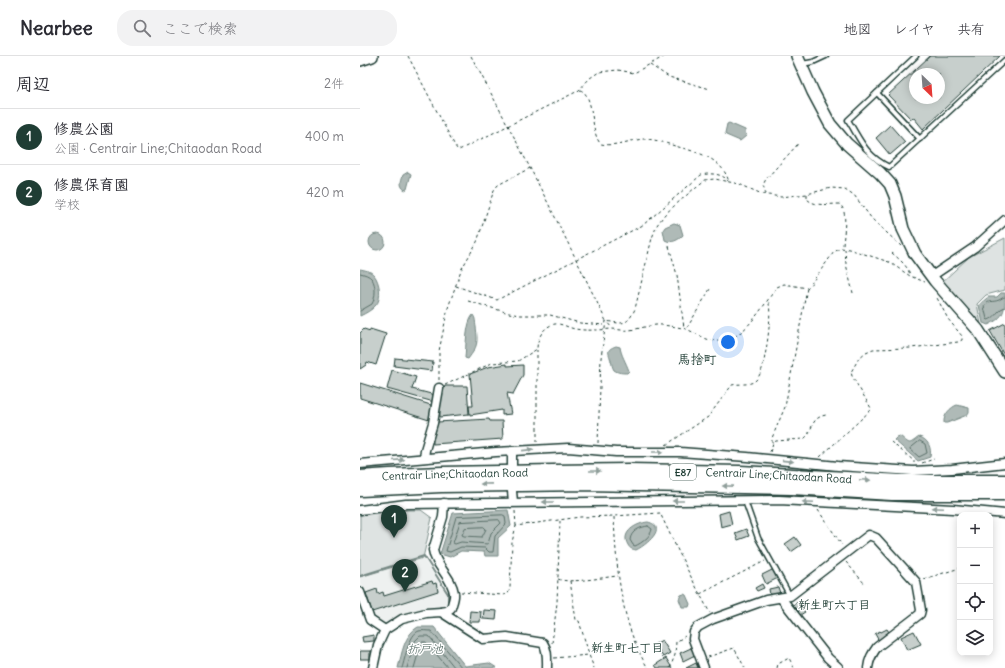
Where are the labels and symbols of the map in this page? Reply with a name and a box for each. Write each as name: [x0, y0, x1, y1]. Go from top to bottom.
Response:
north arrow: [909, 68, 945, 104]
your location: [718, 332, 738, 352]
district label: 馬捨町: [677, 351, 717, 368]
one-way arrow: [522, 447, 534, 453]
one-way arrow: [652, 449, 665, 455]
one-way arrow: [393, 457, 405, 464]
one-way arrow: [782, 458, 794, 464]
road number: E87: [670, 464, 696, 480]
street label: Centrair Line;Chitaodan Road: [381, 465, 529, 484]
street label: Centrair Line;Chitaodan Road: [706, 465, 853, 486]
one-way arrow: [589, 468, 602, 474]
one-way arrow: [859, 477, 872, 483]
one-way arrow: [479, 481, 492, 487]
one-way arrow: [721, 483, 734, 489]
one-way arrow: [671, 498, 684, 504]
one-way arrow: [541, 499, 554, 505]
one-way arrow: [801, 499, 814, 505]
pin: 1: [381, 505, 407, 538]
one-way arrow: [932, 505, 944, 512]
pin: 2: [392, 559, 418, 592]
district label: 新生町六丁目: [798, 597, 870, 612]
district label: 新生町七丁目: [591, 640, 663, 655]
water label: 折戸池: [407, 641, 444, 656]

